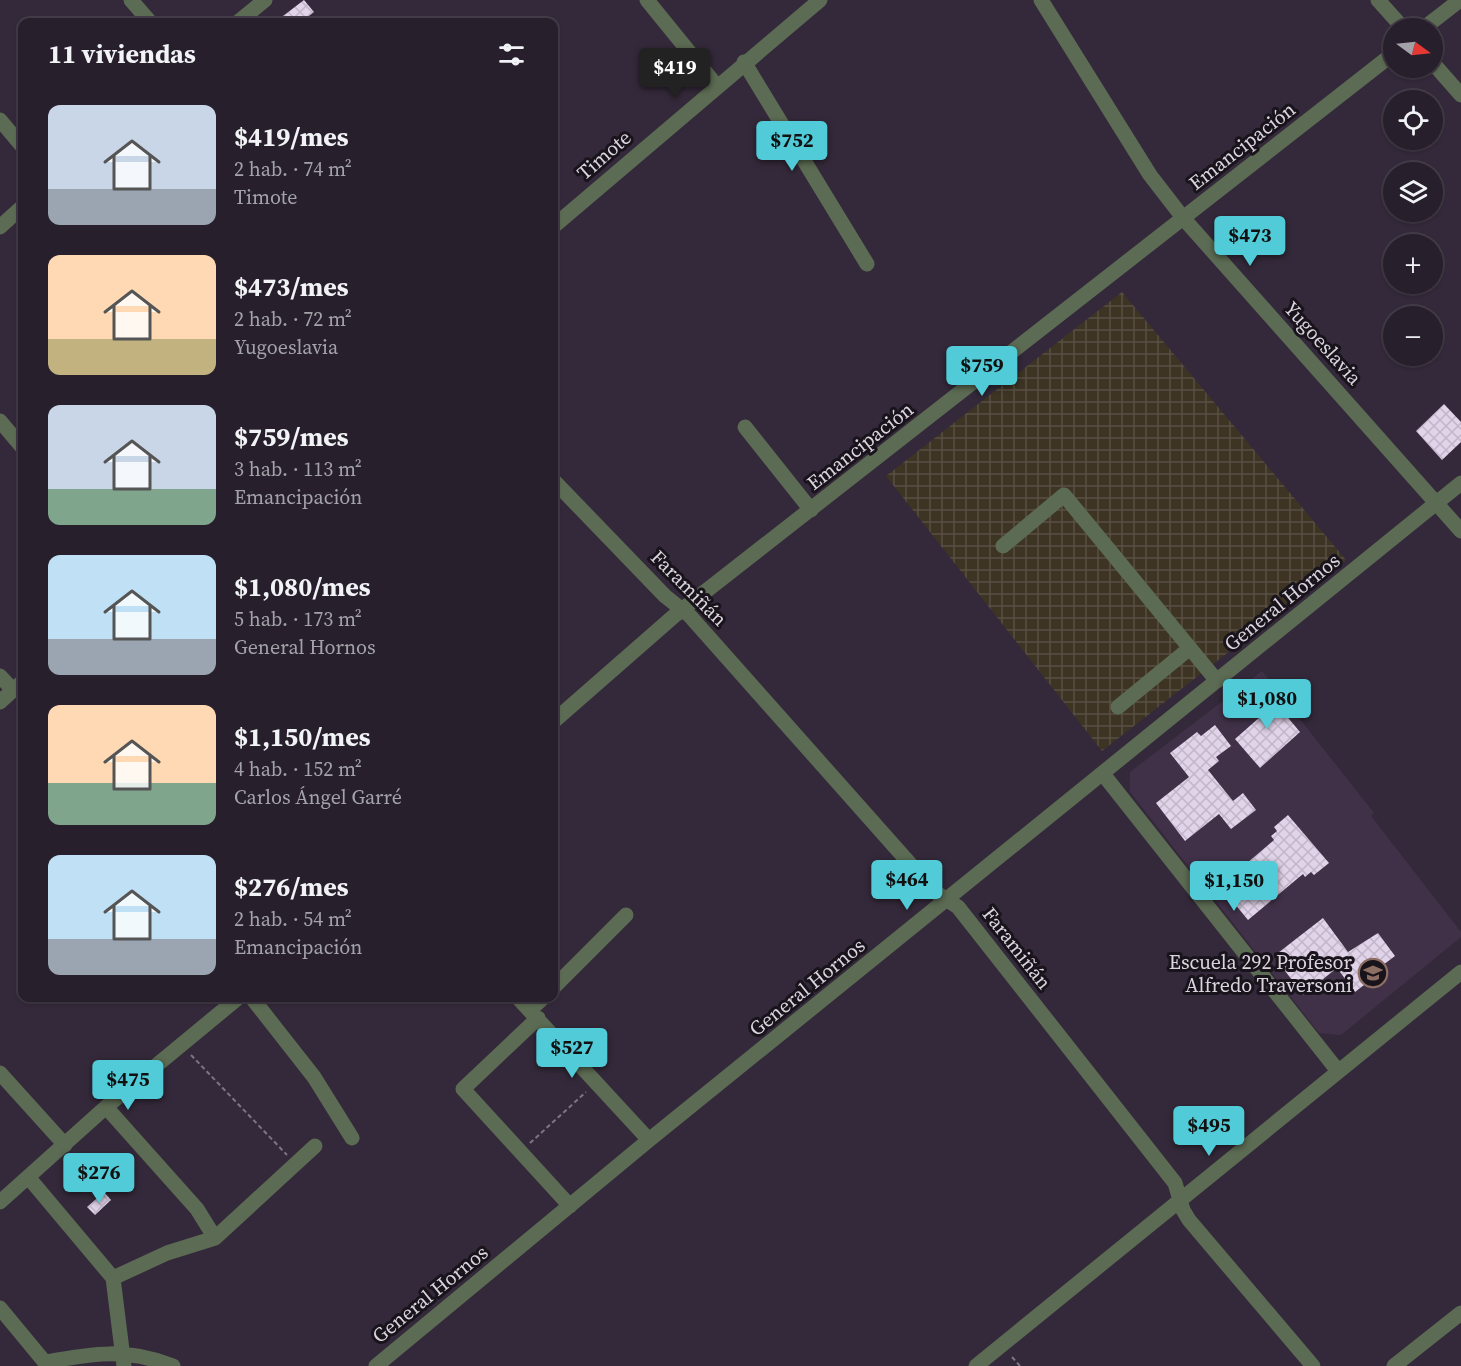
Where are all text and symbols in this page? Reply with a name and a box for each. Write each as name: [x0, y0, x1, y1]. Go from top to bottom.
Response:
north arrow: [1383, 18, 1443, 78]
map controls: [1383, 18, 1443, 366]
text: 11 viviendas: [48, 36, 196, 72]
icon: filters: [495, 38, 528, 71]
pin: $419: [639, 48, 711, 99]
text: $419: [653, 53, 697, 81]
button: locate: [1383, 90, 1443, 150]
street label: Emancipación: [1183, 95, 1301, 197]
text: $419/mes: [234, 119, 349, 155]
pin: $752: [756, 121, 828, 172]
street label: Timote: [571, 124, 637, 186]
text: $752: [770, 126, 814, 154]
icon: home: [96, 129, 168, 201]
text: 2 hab. · 74 m²: [234, 155, 352, 183]
button: layers: [1383, 162, 1443, 222]
text: Timote: [234, 183, 298, 211]
pin: $473: [1214, 216, 1286, 267]
text: $473: [1228, 221, 1272, 249]
button: +: [1383, 234, 1443, 294]
text: $473/mes: [234, 269, 349, 305]
icon: home: [96, 279, 168, 351]
street label: Yugoeslavia: [1278, 295, 1369, 392]
text: 2 hab. · 72 m²: [234, 305, 352, 333]
button: −: [1383, 306, 1443, 366]
text: Yugoeslavia: [234, 333, 338, 361]
pin: $759: [946, 346, 1018, 397]
text: $759: [960, 351, 1004, 379]
street label: Emancipación: [801, 395, 919, 497]
text: $759/mes: [234, 419, 349, 455]
icon: home: [96, 429, 168, 501]
text: 3 hab. · 113 m²: [234, 455, 362, 483]
text: Emancipación: [234, 483, 362, 511]
street label: Faramiñán: [645, 544, 733, 632]
street label: General Hornos: [1218, 547, 1346, 657]
text: $1,080/mes: [234, 569, 371, 605]
icon: home: [96, 579, 168, 651]
text: 5 hab. · 173 m²: [234, 605, 362, 633]
text: General Hornos: [234, 633, 376, 661]
pin: $1,080: [1218, 679, 1316, 730]
text: $1,080: [1237, 684, 1297, 712]
text: $1,150/mes: [234, 719, 371, 755]
icon: home: [96, 729, 168, 801]
text: 4 hab. · 152 m²: [234, 755, 362, 783]
text: Carlos Ángel Garré: [234, 783, 402, 811]
pin: $464: [871, 860, 943, 911]
pin: $1,150: [1185, 861, 1283, 912]
text: $464: [885, 865, 929, 893]
text: $1,150: [1204, 866, 1264, 894]
text: $276/mes: [234, 869, 349, 905]
icon: home: [96, 879, 168, 951]
street label: Faramiñán: [976, 901, 1058, 995]
text: 2 hab. · 54 m²: [234, 905, 352, 933]
street label: General Hornos: [743, 932, 871, 1042]
text: Emancipación: [234, 933, 362, 961]
place label: Escuela 292 Profesor Alfredo Traversoni: [1169, 948, 1353, 999]
school or university icon: Escuela 292 Profesor Alfredo Traversoni: [1357, 957, 1389, 989]
pin: $527: [536, 1028, 608, 1079]
text: $527: [550, 1033, 594, 1061]
pin: $475: [92, 1060, 164, 1111]
text: $475: [106, 1065, 150, 1093]
pin: $495: [1173, 1106, 1245, 1157]
text: $495: [1187, 1111, 1231, 1139]
pin: $276: [63, 1153, 135, 1204]
text: $276: [77, 1158, 121, 1186]
street label: General Hornos: [366, 1239, 494, 1349]

